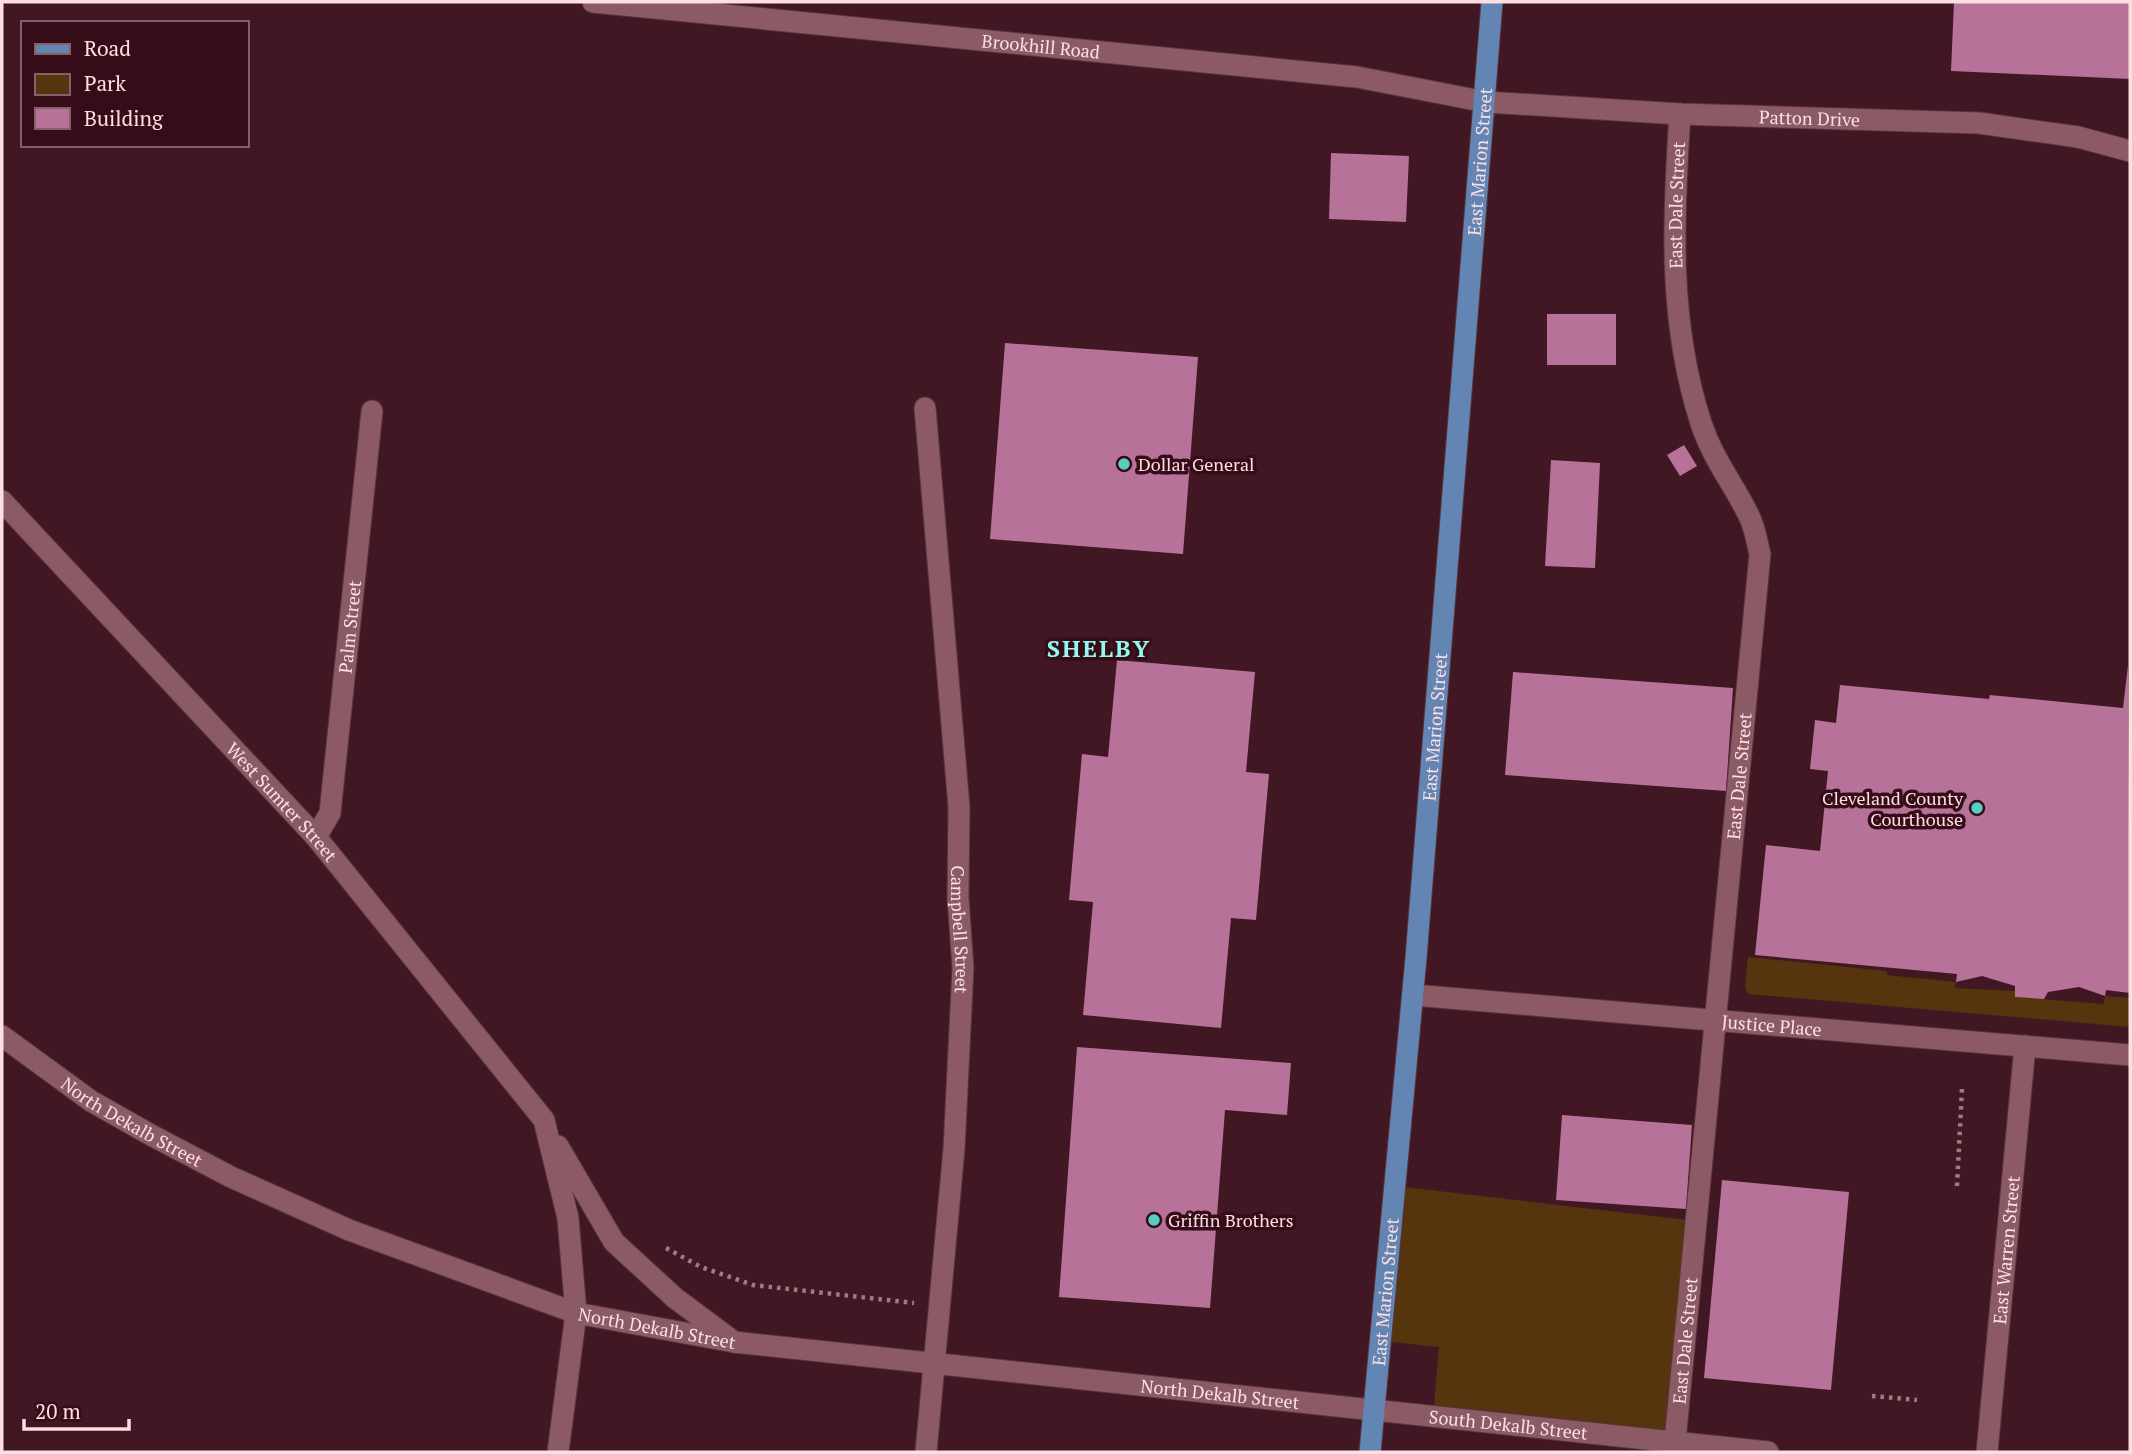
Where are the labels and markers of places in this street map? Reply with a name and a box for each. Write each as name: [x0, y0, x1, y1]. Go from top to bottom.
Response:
place label: Dollar General: [1138, 452, 1255, 476]
marker: Dollar General: [1116, 456, 1132, 472]
place label: Cleveland County Courthouse: [1822, 786, 1964, 831]
marker: Cleveland County Courthouse: [1969, 800, 1985, 816]
place label: Griffin Brothers: [1168, 1208, 1293, 1232]
marker: Griffin Brothers: [1146, 1212, 1162, 1228]

